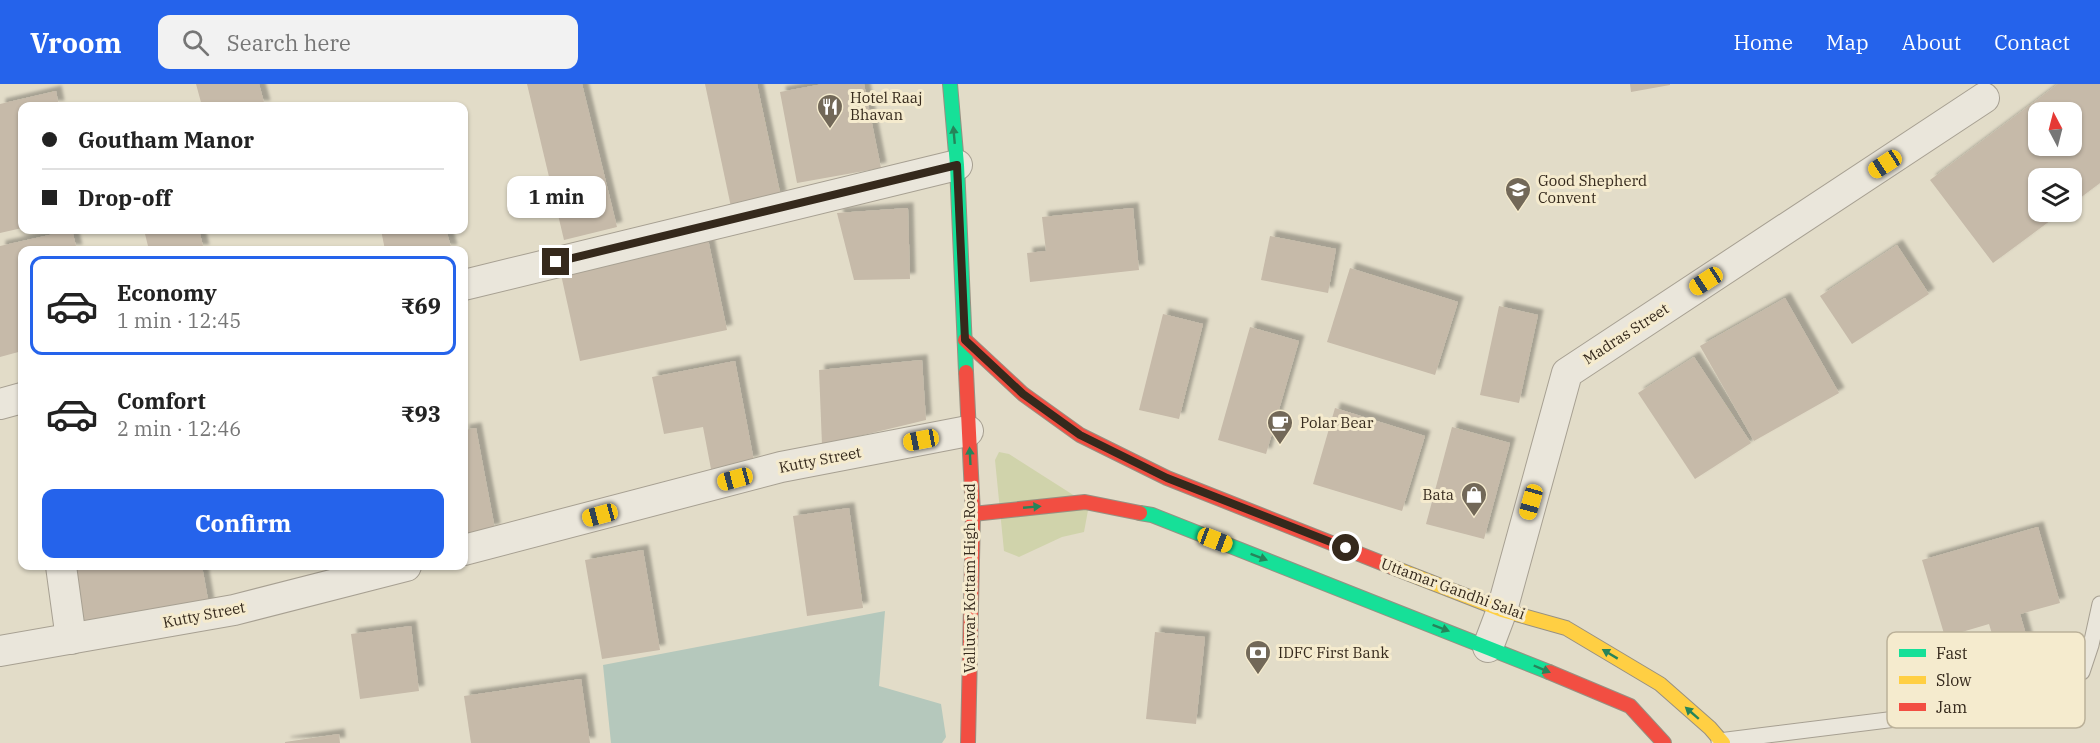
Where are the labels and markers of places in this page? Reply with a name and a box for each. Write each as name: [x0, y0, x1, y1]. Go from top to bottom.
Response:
place label: Hotel Raaj Bhavan: [850, 88, 923, 124]
restaurant icon: Hotel Raaj Bhavan: [815, 92, 845, 130]
place label: Good Shepherd Convent: [1538, 171, 1647, 207]
school or university icon: Good Shepherd Convent: [1503, 175, 1533, 213]
cafe icon: Polar Bear: [1265, 408, 1295, 446]
place label: Polar Bear: [1300, 413, 1374, 432]
shop icon: Bata: [1459, 480, 1489, 518]
place label: Bata: [1422, 485, 1454, 504]
bank icon: IDFC First Bank: [1243, 638, 1273, 676]
place label: IDFC First Bank: [1278, 643, 1389, 662]

